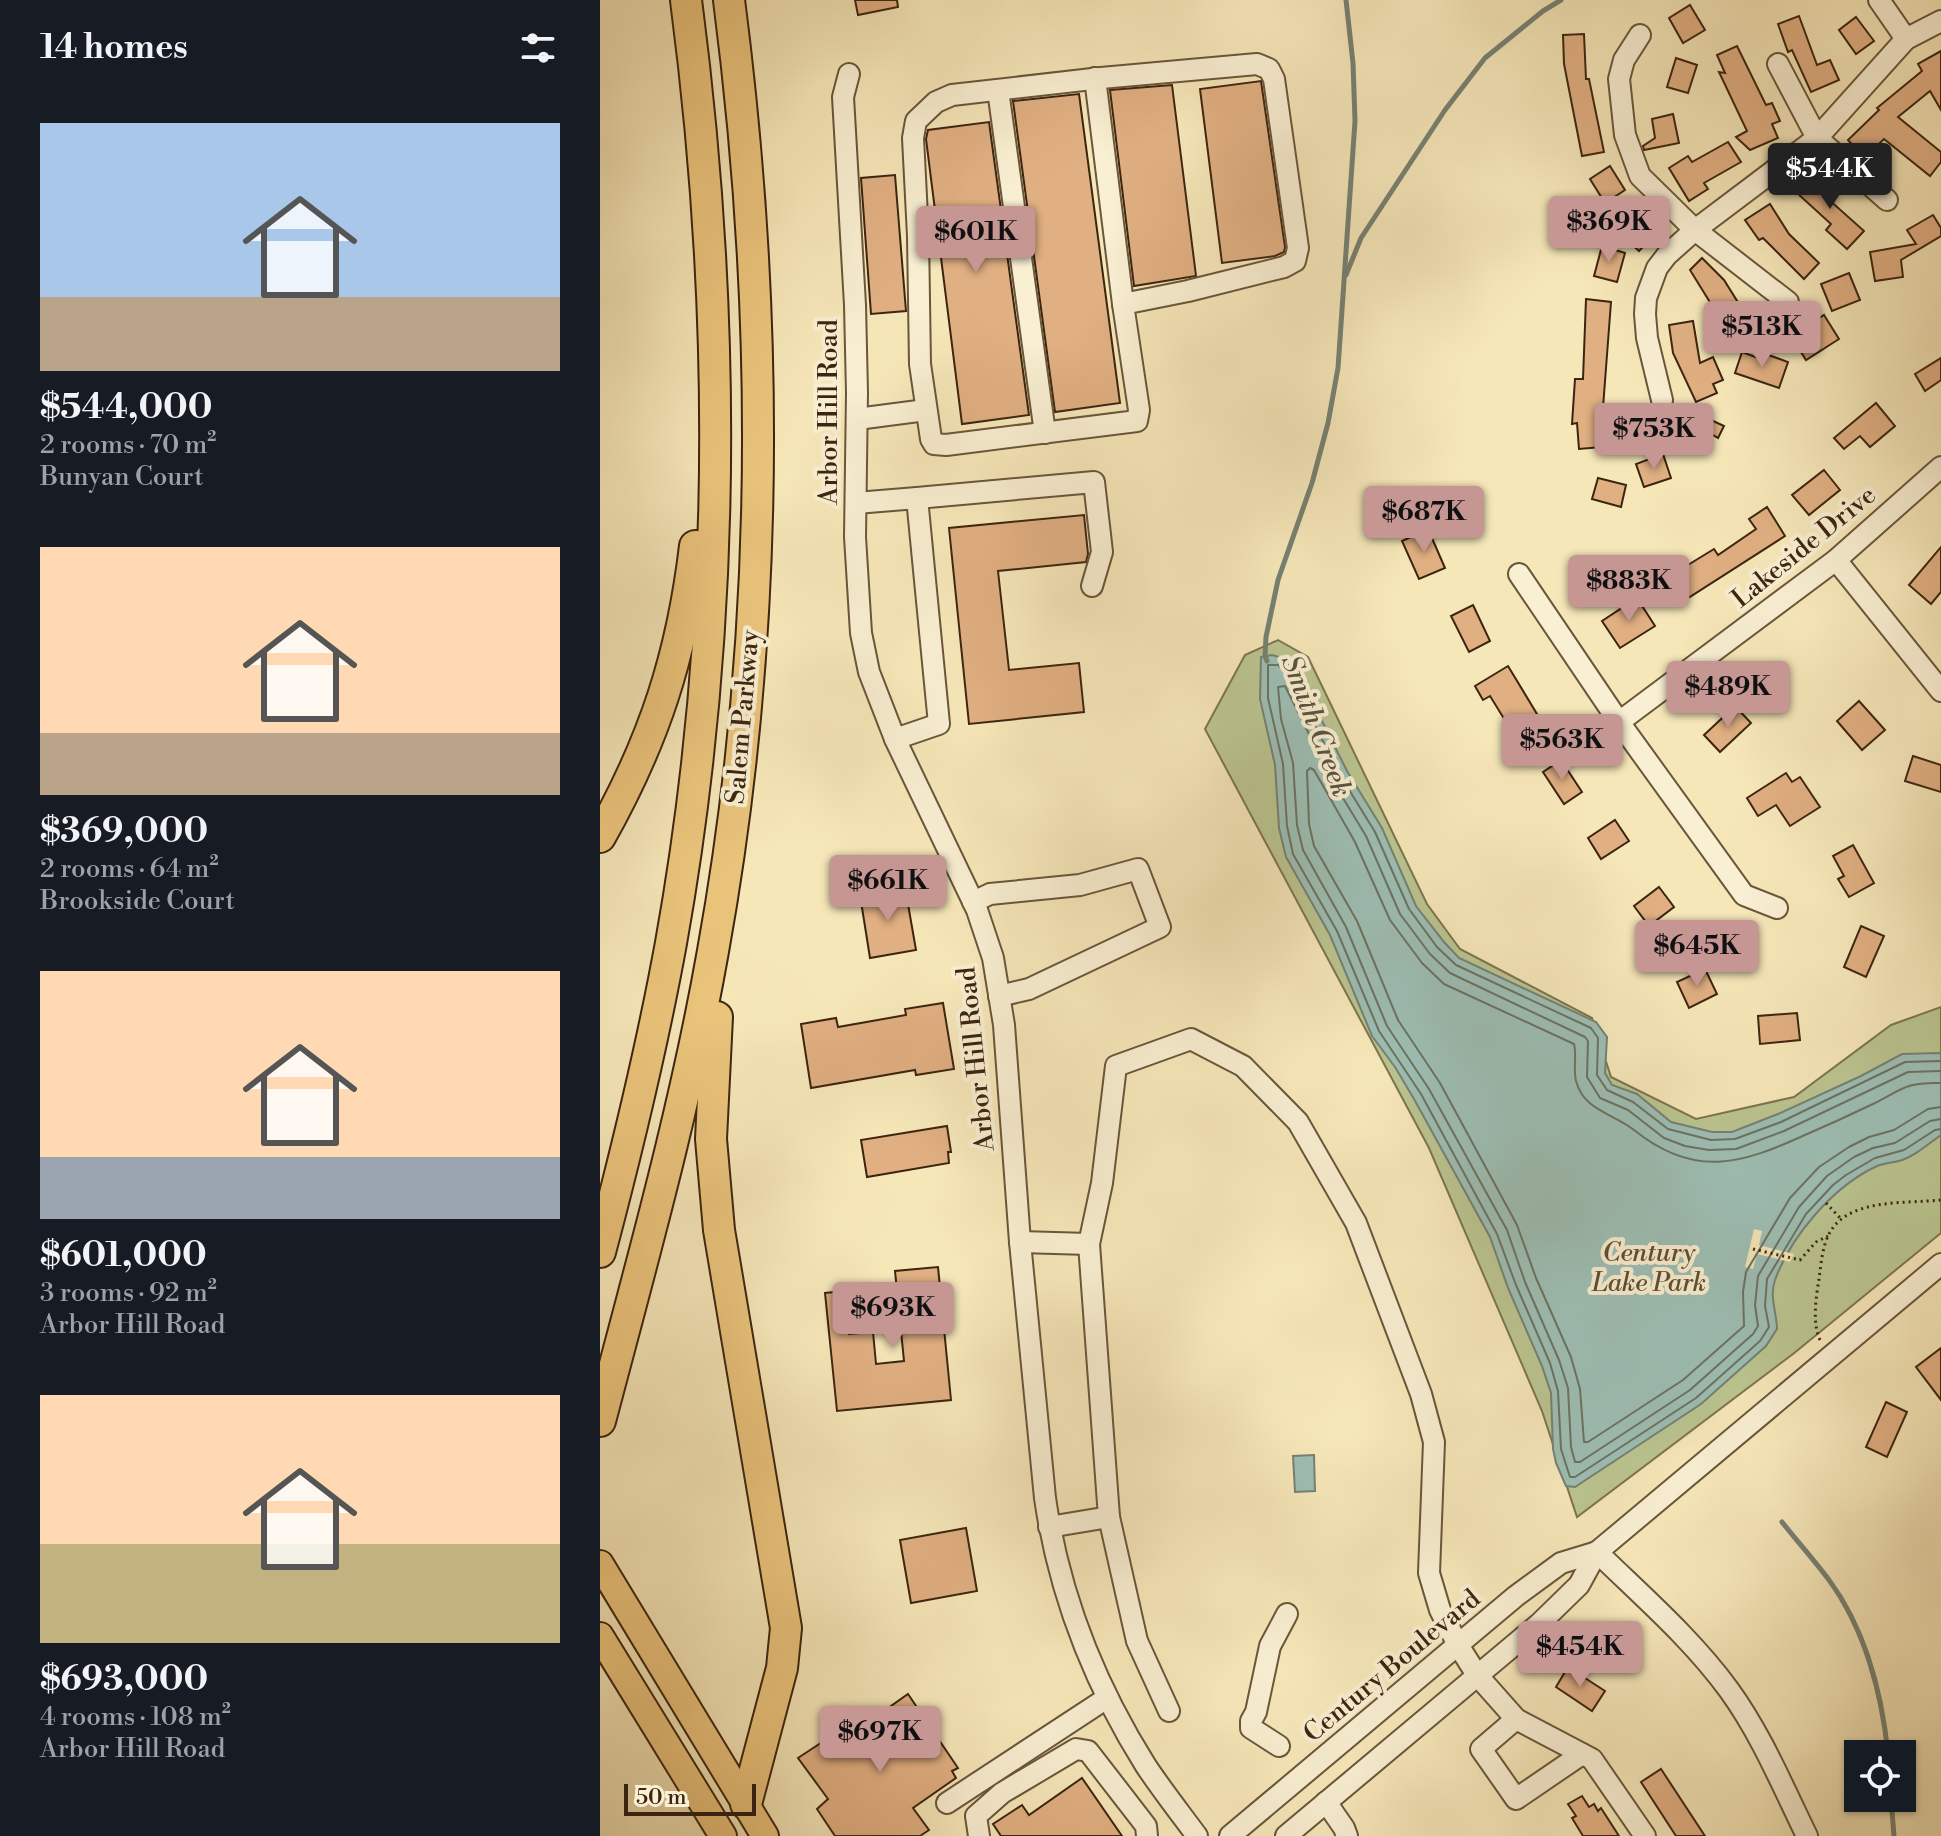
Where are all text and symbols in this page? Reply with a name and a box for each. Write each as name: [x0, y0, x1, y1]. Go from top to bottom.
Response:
icon: filters: [516, 26, 560, 70]
text: 14 homes: [40, 27, 188, 69]
pin: $544K: [1774, 143, 1886, 211]
text: $544K: [1786, 153, 1874, 185]
icon: home: [228, 175, 372, 319]
pin: $369K: [1553, 196, 1665, 264]
pin: $601K: [920, 206, 1032, 274]
text: $369K: [1567, 206, 1651, 238]
text: $601K: [934, 216, 1018, 248]
pin: $513K: [1706, 301, 1818, 369]
text: $513K: [1722, 311, 1802, 343]
street label: Arbor Hill Road: [813, 319, 845, 506]
text: $544,000: [40, 387, 213, 429]
pin: $753K: [1598, 403, 1710, 471]
text: $753K: [1612, 413, 1696, 445]
text: 2 rooms · 70 m²: [40, 429, 216, 461]
text: Bunyan Court: [40, 461, 203, 493]
street label: Lakeside Drive: [1725, 479, 1883, 615]
pin: $687K: [1368, 486, 1480, 554]
text: $687K: [1382, 496, 1466, 528]
pin: $883K: [1573, 555, 1685, 623]
text: $883K: [1586, 565, 1672, 597]
icon: home: [228, 599, 372, 743]
street label: Salem Parkway: [719, 628, 767, 805]
water label: Smith Creek: [1273, 650, 1359, 802]
pin: $489K: [1672, 661, 1784, 729]
text: $489K: [1685, 671, 1771, 703]
pin: $563K: [1506, 714, 1618, 782]
text: $563K: [1520, 724, 1604, 756]
text: $369,000: [40, 811, 208, 853]
text: 2 rooms · 64 m²: [40, 853, 219, 885]
pin: $661K: [832, 855, 944, 923]
text: $661K: [847, 865, 929, 897]
text: Brookside Court: [40, 885, 235, 917]
pin: $645K: [1641, 920, 1753, 988]
text: $645K: [1654, 930, 1740, 962]
street label: Arbor Hill Road: [950, 965, 1002, 1154]
icon: home: [228, 1023, 372, 1167]
text: $601,000: [40, 1235, 207, 1277]
park label: Century Lake Park: [1591, 1237, 1706, 1299]
text: 3 rooms · 92 m²: [40, 1277, 217, 1309]
pin: $693K: [837, 1282, 949, 1350]
text: $693K: [851, 1292, 935, 1324]
text: Arbor Hill Road: [40, 1309, 225, 1341]
icon: home: [228, 1447, 372, 1591]
street label: Century Boulevard: [1297, 1583, 1487, 1749]
pin: $454K: [1524, 1621, 1636, 1689]
text: $454K: [1536, 1631, 1624, 1663]
text: $693,000: [40, 1659, 208, 1701]
text: 4 rooms · 108 m²: [40, 1701, 231, 1733]
pin: $697K: [824, 1706, 936, 1774]
text: $697K: [838, 1716, 922, 1748]
text: Arbor Hill Road: [40, 1733, 225, 1765]
map controls: [1844, 1740, 1916, 1812]
button: locate: [1844, 1740, 1916, 1812]
scale bar: [624, 1780, 756, 1816]
text: 50 m: [636, 1784, 687, 1811]

